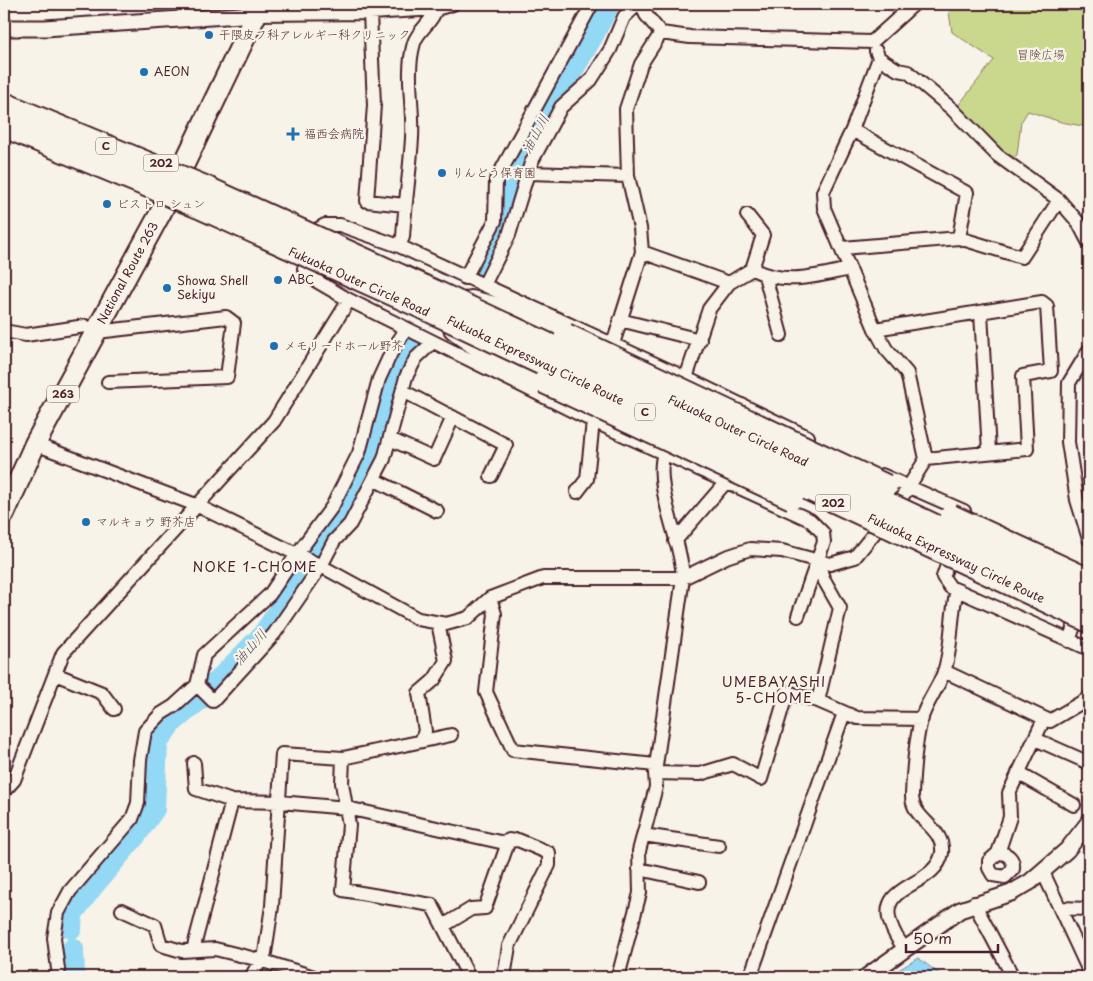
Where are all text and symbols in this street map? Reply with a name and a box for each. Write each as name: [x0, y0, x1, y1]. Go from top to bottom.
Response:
place label: 干隈皮フ科アレルギー科クリニック: [219, 25, 410, 43]
marker: 干隈皮フ科アレルギー科クリニック: [203, 29, 215, 41]
park label: 冒険広場: [1017, 45, 1065, 63]
place label: AEON: [154, 62, 190, 80]
marker: AEON: [138, 66, 150, 78]
water label: 油山川: [515, 110, 554, 157]
place label: 福西会病院: [304, 124, 364, 142]
marker: 福西会病院: [286, 127, 300, 141]
road number: C: [96, 138, 116, 154]
road number: 202: [144, 154, 178, 172]
place label: りんどう保育園: [452, 163, 536, 181]
marker: りんどう保育園: [436, 167, 448, 179]
place label: ビストロ シュン: [117, 194, 205, 212]
marker: ビストロ シュン: [101, 198, 113, 210]
street label: National Route 263: [92, 218, 162, 327]
street label: Fukuoka Outer Circle Road: [286, 242, 433, 320]
place label: ABC: [288, 270, 314, 288]
place label: Showa Shell Sekiyu: [177, 271, 248, 303]
marker: ABC: [272, 274, 284, 286]
marker: Showa Shell Sekiyu: [161, 282, 173, 294]
street label: Fukuoka Expressway Circle Route: [444, 310, 628, 409]
place label: メモリードホール野芥: [284, 336, 403, 354]
marker: メモリードホール野芥: [268, 340, 280, 352]
road number: 263: [47, 386, 79, 402]
street label: Fukuoka Outer Circle Road: [665, 390, 811, 471]
road number: C: [635, 404, 655, 421]
road number: 202: [816, 494, 850, 512]
street label: Fukuoka Expressway Circle Route: [865, 508, 1049, 607]
place label: マルキョウ 野芥店: [96, 512, 196, 530]
marker: マルキョウ 野芥店: [80, 516, 92, 528]
district label: NOKE 1-CHOME: [193, 556, 317, 577]
water label: 油山川: [228, 624, 271, 669]
district label: UMEBAYASHI 5-CHOME: [722, 671, 826, 708]
scale bar: [906, 921, 998, 953]
text: 50 m: [913, 926, 952, 949]

